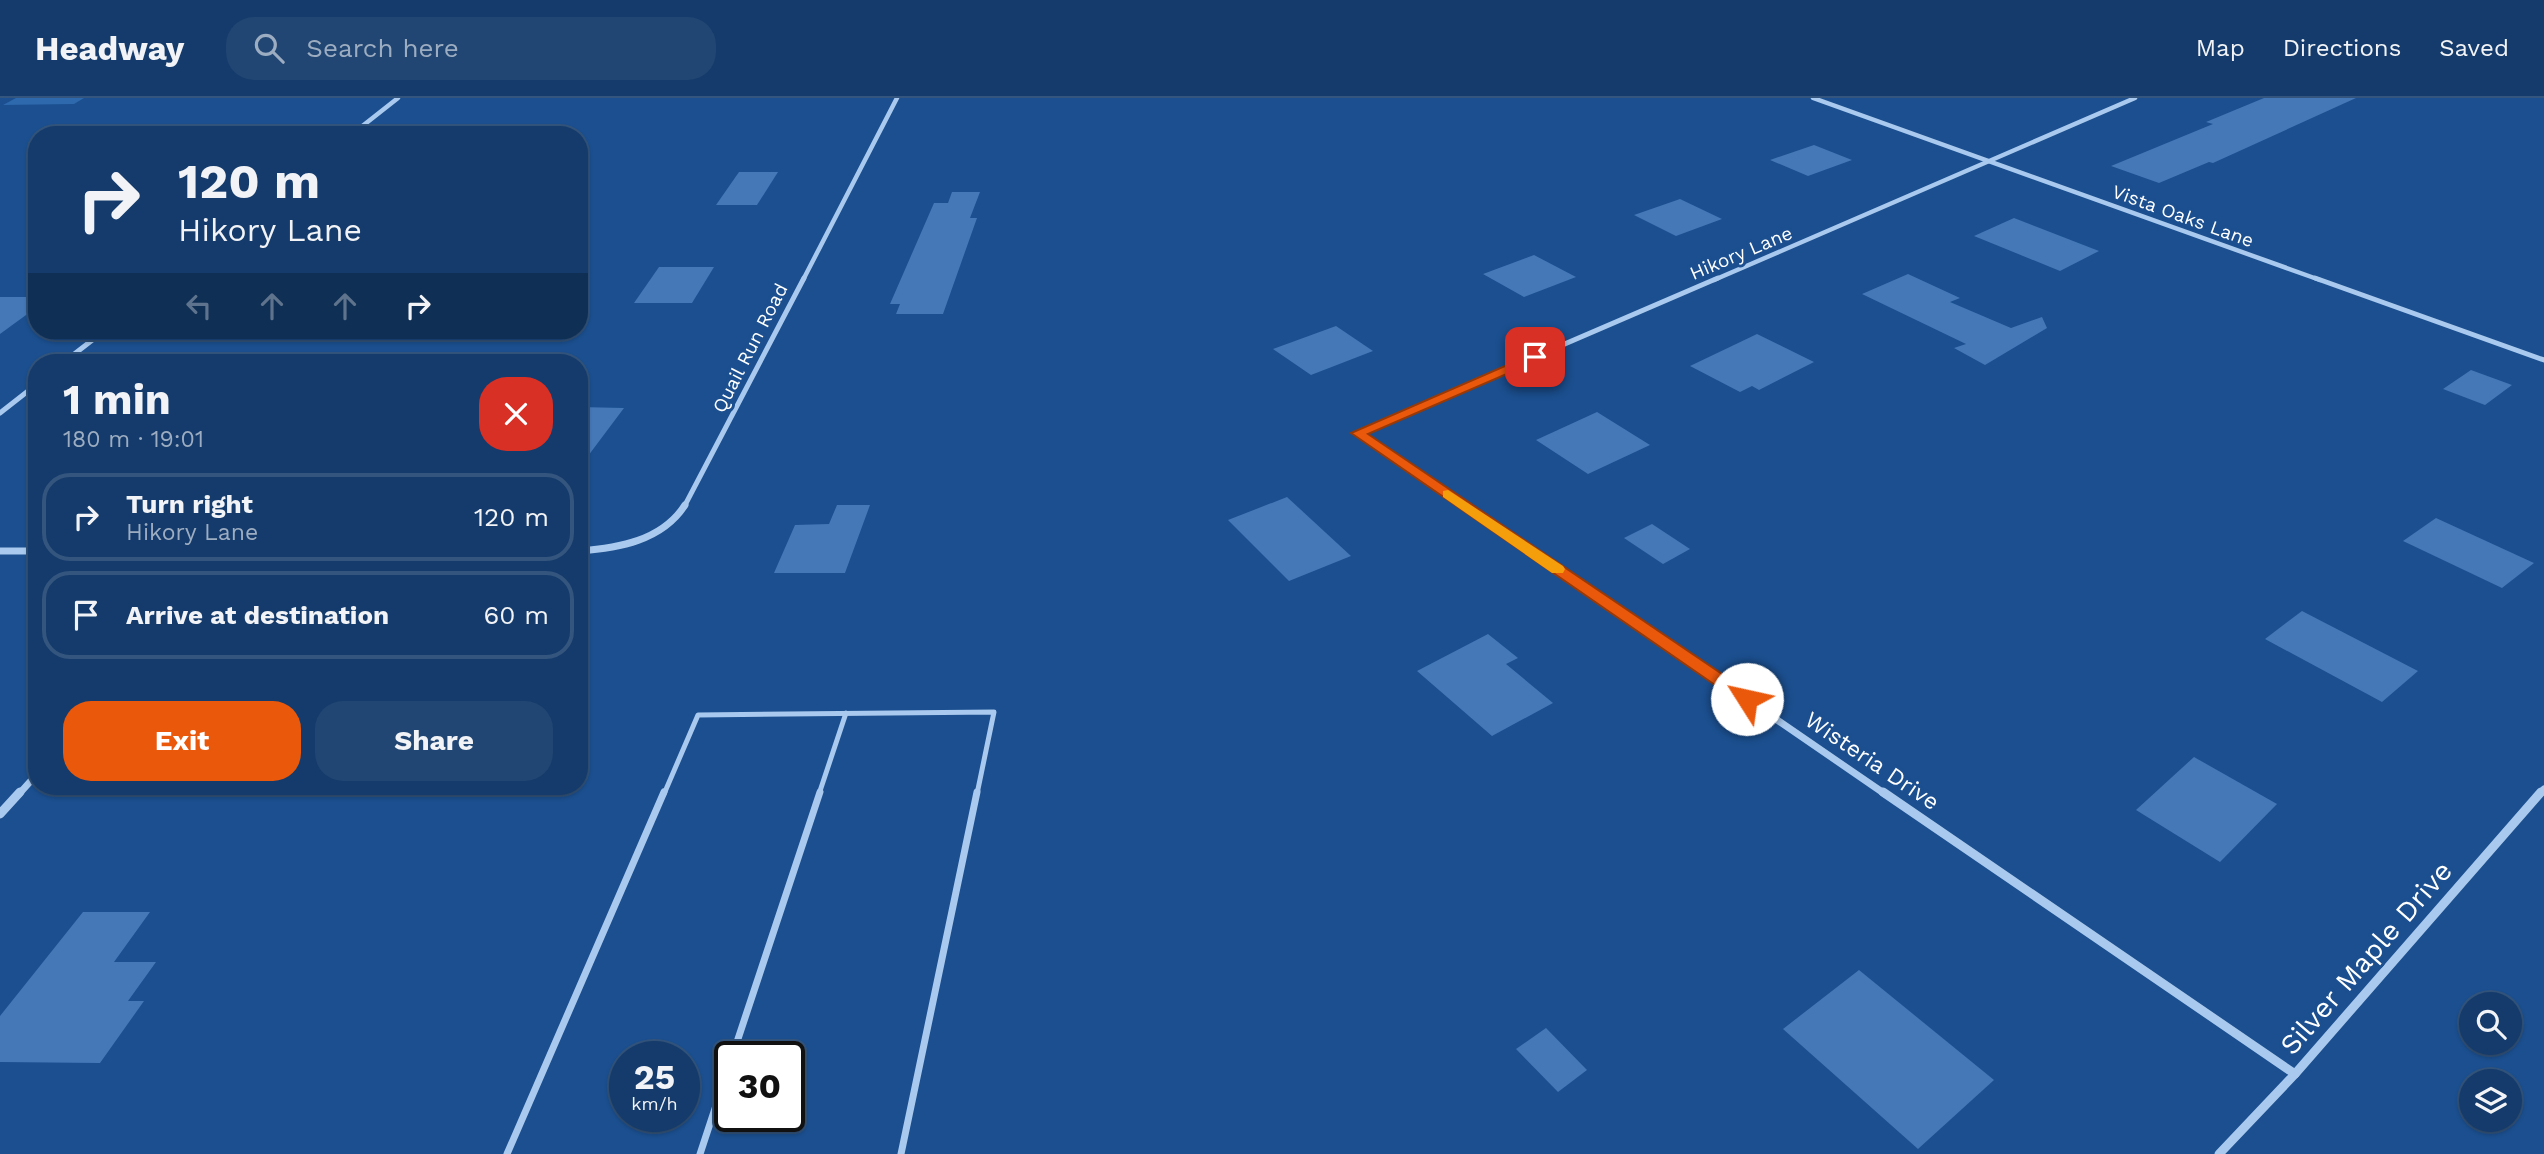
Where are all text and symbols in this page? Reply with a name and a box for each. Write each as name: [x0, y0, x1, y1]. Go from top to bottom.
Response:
search box: [226, 17, 716, 80]
text: Headway: [35, 29, 184, 68]
icon: search: [250, 29, 288, 67]
text: Search here: [306, 33, 459, 63]
text: Map: [2196, 34, 2245, 62]
text: Directions: [2283, 34, 2401, 62]
text: Saved: [2439, 34, 2509, 62]
text: 120 m: [178, 152, 320, 210]
icon: right: [63, 154, 154, 245]
street label: Vista Oaks Lane: [2109, 180, 2257, 252]
text: Hikory Lane: [178, 211, 362, 249]
street label: Hikory Lane: [1686, 221, 1796, 285]
street label: Quail Run Road: [707, 279, 793, 417]
icon: left: [180, 287, 218, 325]
icon: ahead: [253, 287, 291, 325]
icon: ahead: [326, 287, 364, 325]
icon: right: [399, 287, 437, 325]
pin: [1505, 327, 1565, 387]
icon: arrive: [1516, 338, 1554, 376]
text: 1 min: [63, 375, 171, 424]
button: close: [479, 377, 553, 451]
text: 180 m · 19:01: [63, 426, 204, 453]
text: Turn right: [126, 489, 253, 519]
icon: right: [67, 498, 105, 536]
text: 120 m: [474, 502, 549, 532]
text: Hikory Lane: [126, 519, 258, 546]
icon: arrive: [67, 596, 105, 634]
text: Arrive at destination: [126, 600, 389, 630]
text: 60 m: [483, 600, 549, 630]
position arrow: [1710, 662, 1784, 736]
button: Exit: [63, 701, 301, 781]
button: Share: [315, 701, 553, 781]
street label: Wisteria Drive: [1800, 706, 1944, 816]
street label: Silver Maple Drive: [2273, 855, 2459, 1061]
map controls: [2459, 992, 2522, 1132]
button: search: [2459, 992, 2522, 1055]
speed limit sign: 30: [714, 1041, 805, 1132]
text: 25: [634, 1056, 675, 1098]
button: layers: [2459, 1069, 2522, 1132]
text: km/h: [631, 1093, 678, 1114]

